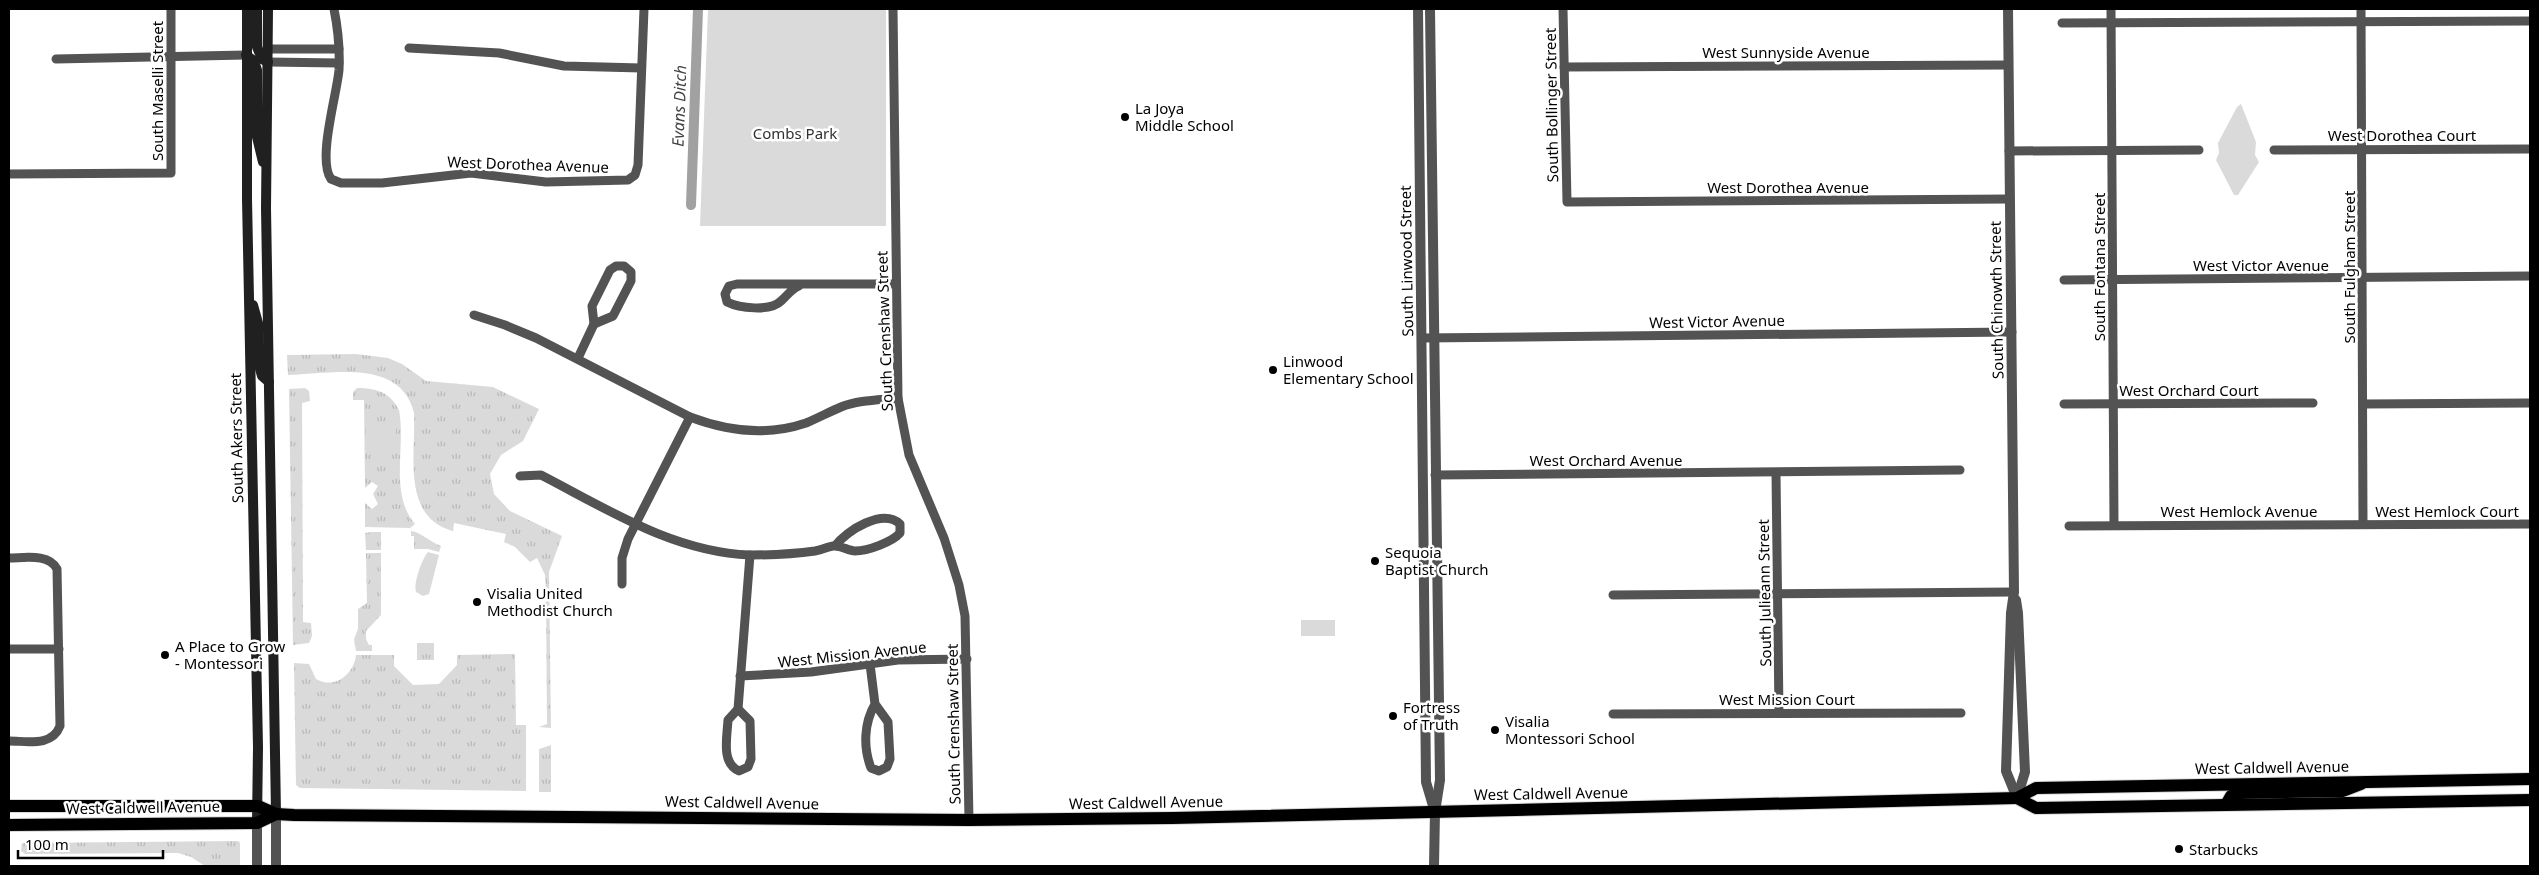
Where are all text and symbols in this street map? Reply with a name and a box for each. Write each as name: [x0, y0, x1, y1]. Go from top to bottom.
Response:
street label: South Maselli Street: [147, 20, 167, 161]
street label: South Bollinger Street: [1540, 27, 1562, 182]
street label: West Sunnyside Avenue: [1702, 42, 1870, 62]
water label: Evans Ditch: [667, 65, 691, 147]
place label: La Joya Middle School: [1135, 98, 1234, 135]
marker: La Joya Middle School: [1119, 111, 1131, 123]
park label: Combs Park: [753, 123, 837, 143]
street label: West Dorothea Court: [2328, 125, 2477, 145]
street label: West Dorothea Avenue: [447, 151, 609, 177]
street label: West Dorothea Avenue: [1707, 177, 1869, 197]
street label: South Linwood Street: [1395, 185, 1417, 337]
street label: South Fulgham Street: [2339, 190, 2359, 343]
street label: South Fontana Street: [2089, 192, 2109, 341]
street label: South Chinowth Street: [1985, 220, 2007, 379]
street label: South Crenshaw Street: [871, 250, 897, 412]
street label: West Victor Avenue: [2193, 255, 2329, 275]
street label: West Victor Avenue: [1649, 310, 1785, 332]
place label: Linwood Elementary School: [1283, 351, 1414, 388]
marker: Linwood Elementary School: [1267, 364, 1279, 376]
street label: South Akers Street: [225, 372, 247, 503]
street label: West Orchard Court: [2119, 380, 2259, 400]
street label: West Orchard Avenue: [1530, 450, 1682, 470]
street label: West Hemlock Avenue: [2161, 501, 2317, 521]
street label: West Hemlock Court: [2375, 501, 2519, 521]
street label: South Julieann Street: [1753, 519, 1775, 667]
place label: Sequoia Baptist Church: [1385, 542, 1489, 579]
marker: Sequoia Baptist Church: [1369, 555, 1381, 567]
place label: Visalia United Methodist Church: [487, 583, 613, 620]
marker: Visalia United Methodist Church: [471, 596, 483, 608]
place label: A Place to Grow - Montessori: [175, 636, 285, 673]
street label: West Mission Avenue: [777, 636, 927, 672]
street label: South Crenshaw Street: [942, 643, 964, 805]
marker: A Place to Grow - Montessori: [159, 649, 171, 661]
street label: West Mission Court: [1719, 689, 1856, 709]
place label: Fortress of Truth: [1403, 697, 1460, 734]
marker: Fortress of Truth: [1387, 710, 1399, 722]
place label: Visalia Montessori School: [1505, 711, 1635, 748]
marker: Visalia Montessori School: [1489, 724, 1501, 736]
street label: West Caldwell Avenue: [2195, 756, 2349, 778]
street label: West Caldwell Avenue: [1474, 782, 1628, 804]
street label: West Caldwell Avenue: [665, 791, 819, 813]
street label: West Caldwell Avenue: [1069, 791, 1223, 813]
street label: West Caldwell Avenue: [66, 796, 220, 818]
scale bar: [18, 828, 162, 860]
text: 100 m: [25, 834, 69, 854]
place label: Starbucks: [2189, 839, 2258, 859]
marker: Starbucks: [2173, 843, 2185, 855]

